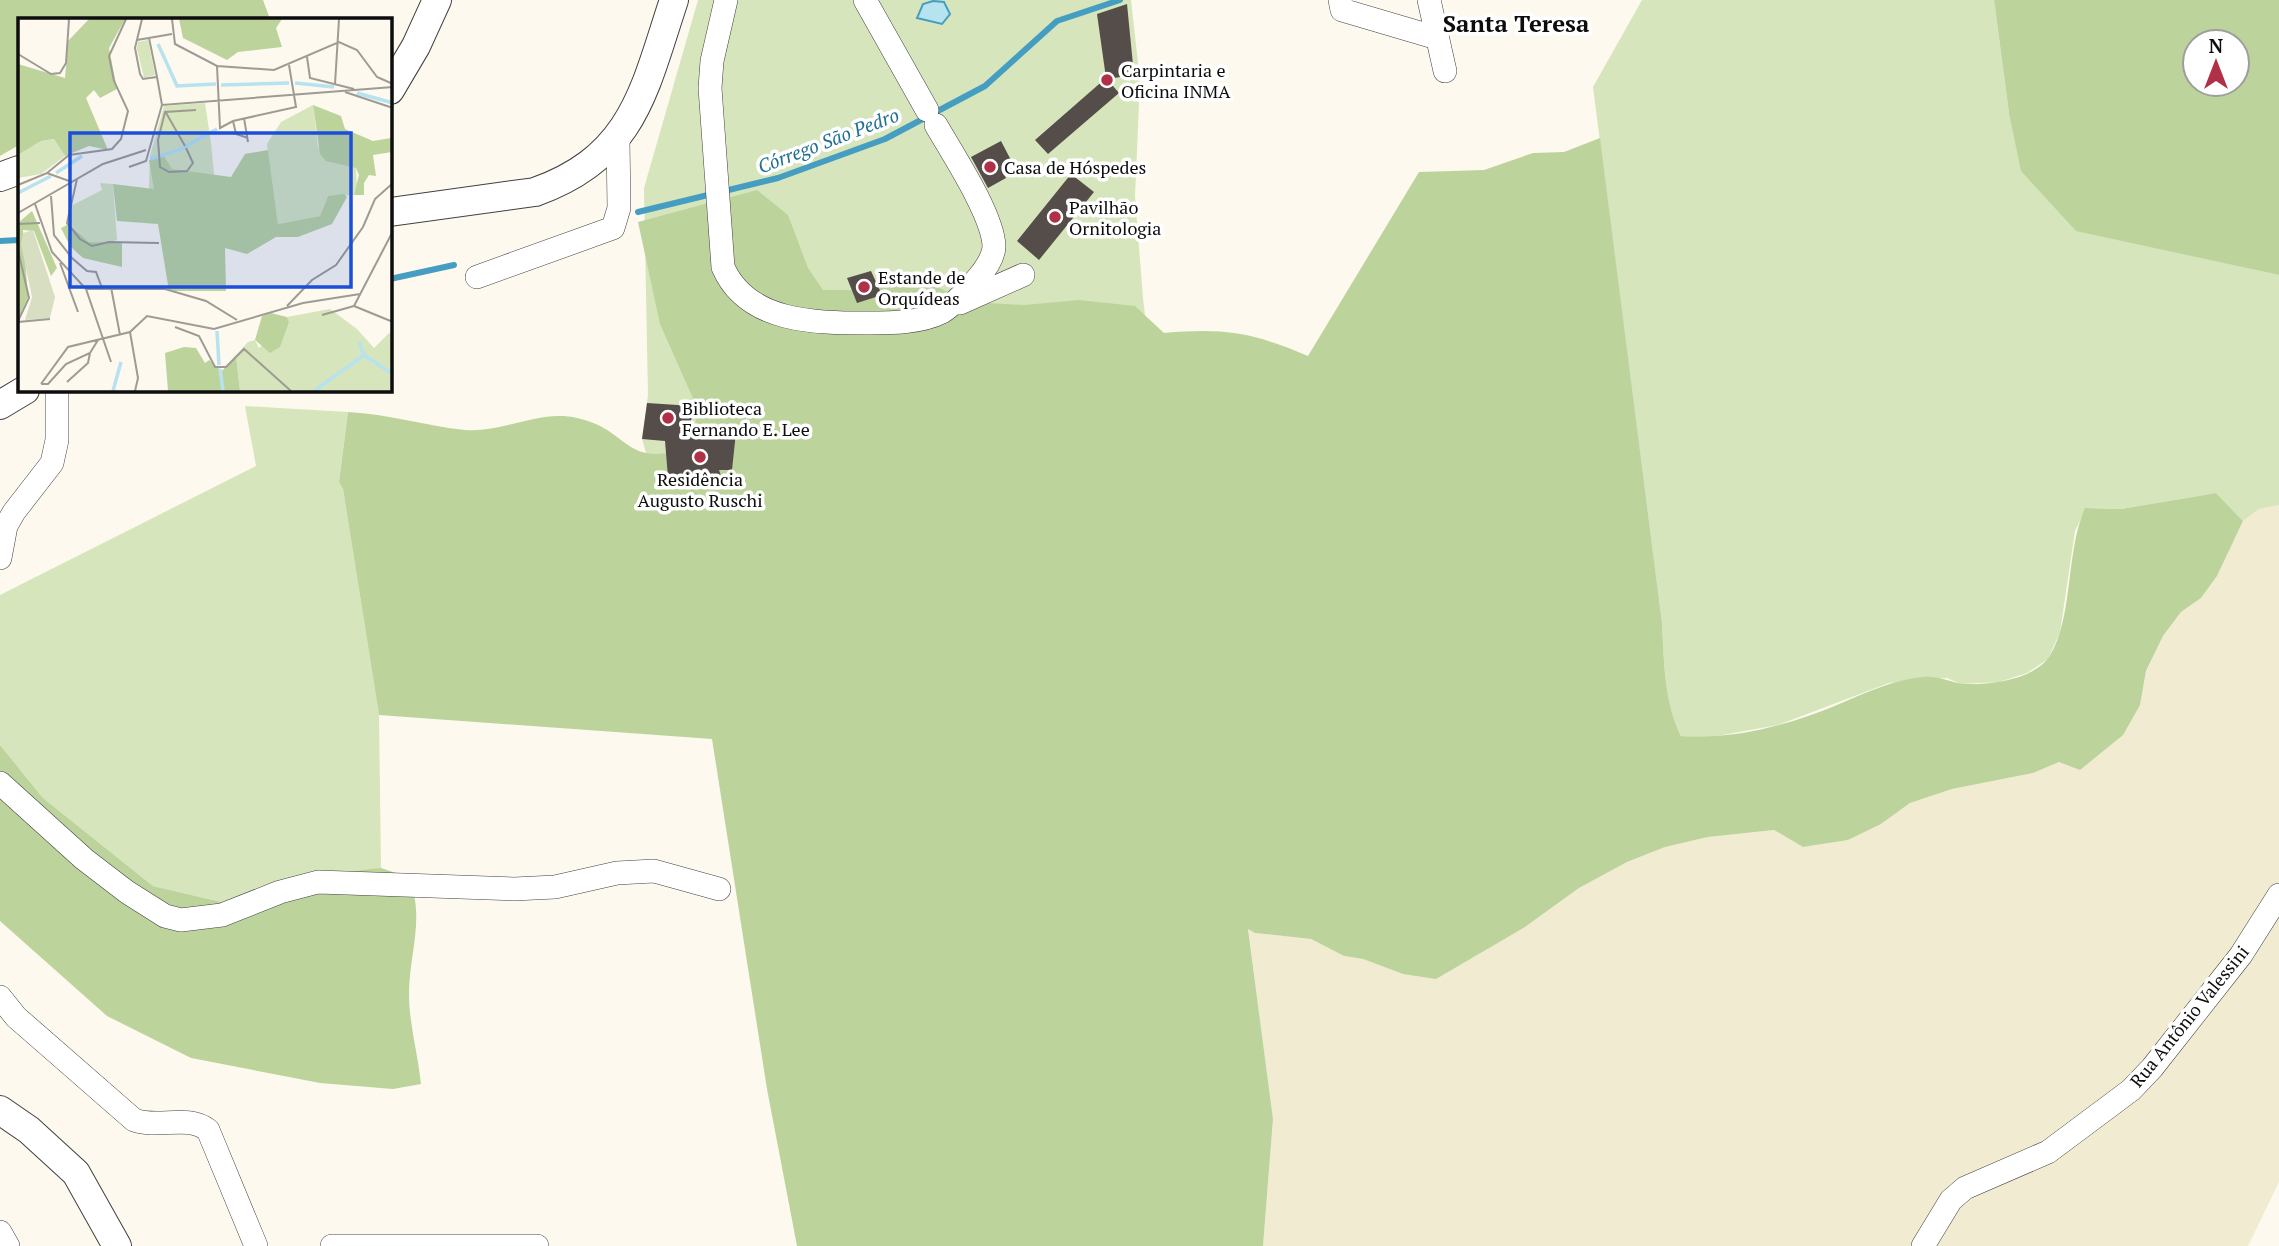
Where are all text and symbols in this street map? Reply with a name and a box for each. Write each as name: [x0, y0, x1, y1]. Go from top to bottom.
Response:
district label: Santa Teresa: [1443, 7, 1590, 39]
inset map: [18, 18, 392, 392]
north arrow: [2181, 28, 2251, 98]
text: N: [2209, 33, 2224, 58]
place label: Carpintaria e Oficina INMA: [1121, 58, 1231, 103]
marker: Carpintaria e Oficina INMA: [1099, 72, 1115, 88]
water label: Córrego São Pedro: [754, 102, 902, 178]
place label: Casa de Hóspedes: [1004, 155, 1146, 179]
marker: Casa de Hóspedes: [982, 159, 998, 175]
place label: Pavilhão Ornitologia: [1069, 195, 1161, 240]
marker: Pavilhão Ornitologia: [1047, 209, 1063, 225]
place label: Estande de Orquídeas: [878, 265, 965, 310]
marker: Estande de Orquídeas: [856, 279, 872, 295]
place label: Biblioteca Fernando E. Lee: [682, 396, 810, 441]
marker: Biblioteca Fernando E. Lee: [660, 410, 676, 426]
marker: Residência Augusto Ruschi: [692, 449, 708, 465]
place label: Residência Augusto Ruschi: [637, 467, 763, 512]
street label: Rua Antônio Valessini: [2124, 940, 2254, 1092]

